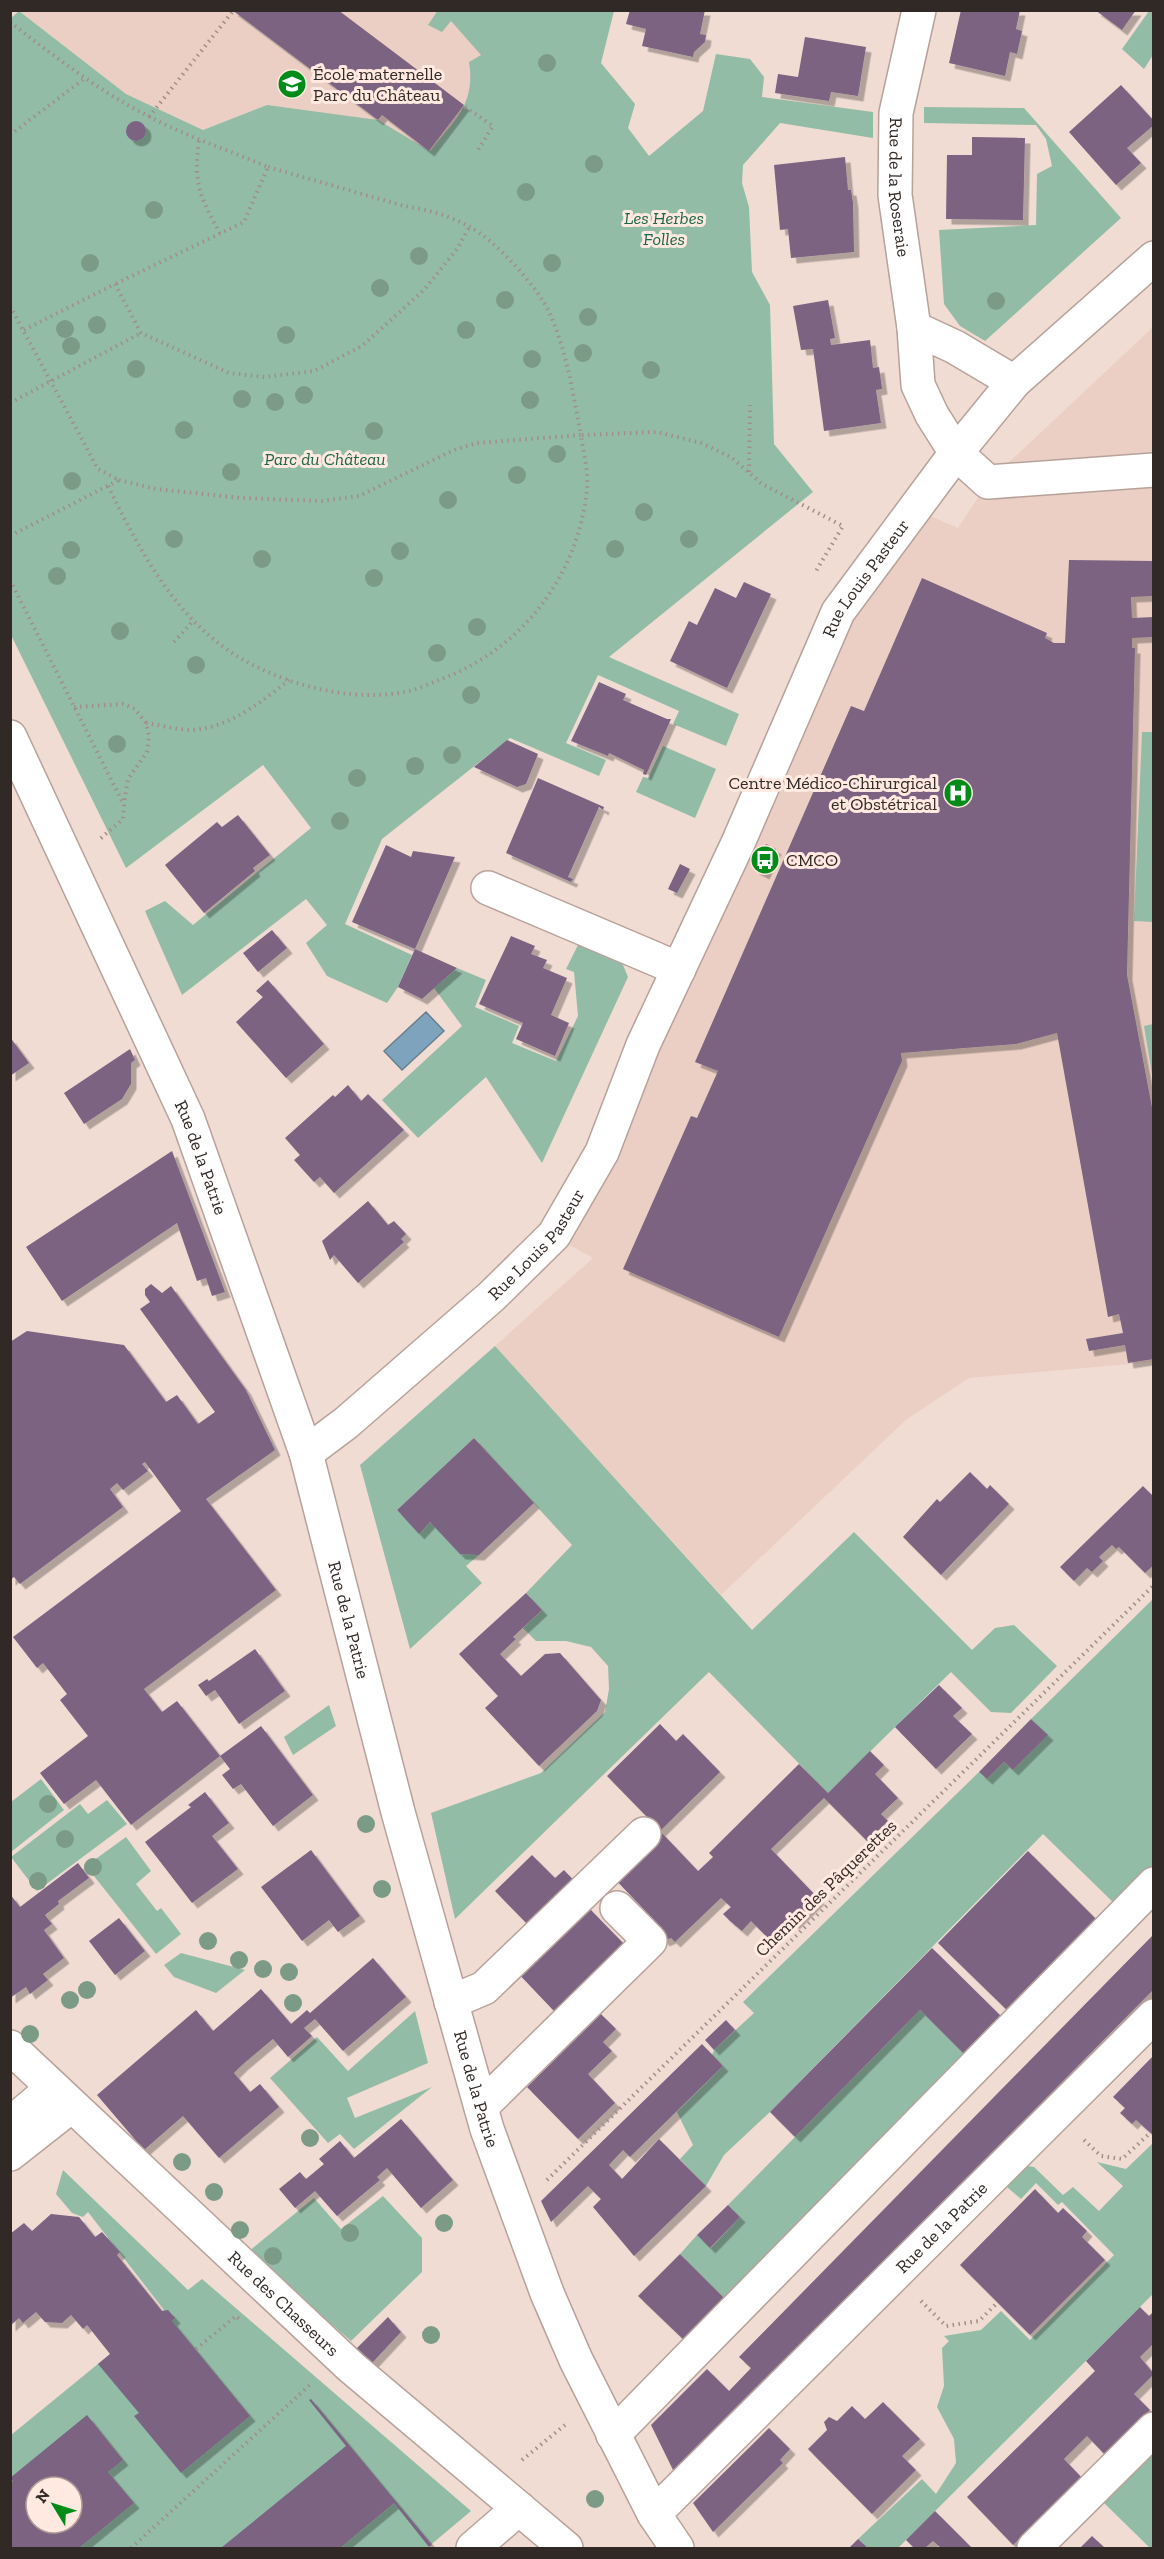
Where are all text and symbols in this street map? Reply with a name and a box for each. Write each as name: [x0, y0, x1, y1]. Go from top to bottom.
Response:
place label: École maternelle Parc du Château: [313, 63, 442, 106]
school or university icon: École maternelle Parc du Château: [276, 68, 308, 100]
street label: Rue de la Roseraie: [884, 117, 915, 258]
park label: Les Herbes Folles: [624, 207, 704, 250]
park label: Parc du Château: [264, 448, 386, 470]
street label: Rue Louis Pasteur: [817, 515, 914, 641]
place label: Centre Médico-Chirurgical et Obstétrical: [728, 772, 937, 815]
hospital icon: Centre Médico-Chirurgical et Obstétrical: [942, 777, 974, 809]
bus stop icon: CMCO: [749, 844, 781, 876]
place label: CMCO: [786, 849, 838, 871]
street label: Rue de la Patrie: [170, 1096, 232, 1218]
street label: Rue Louis Pasteur: [483, 1185, 589, 1305]
street label: Rue de la Patrie: [323, 1559, 374, 1681]
street label: Chemin des Pâquerettes: [751, 1815, 901, 1961]
street label: Rue de la Patrie: [449, 2028, 504, 2150]
street label: Rue de la Patrie: [891, 2177, 992, 2278]
street label: Rue des Chasseurs: [223, 2246, 344, 2361]
north arrow: [24, 2475, 84, 2535]
text: N: [31, 2485, 54, 2507]

